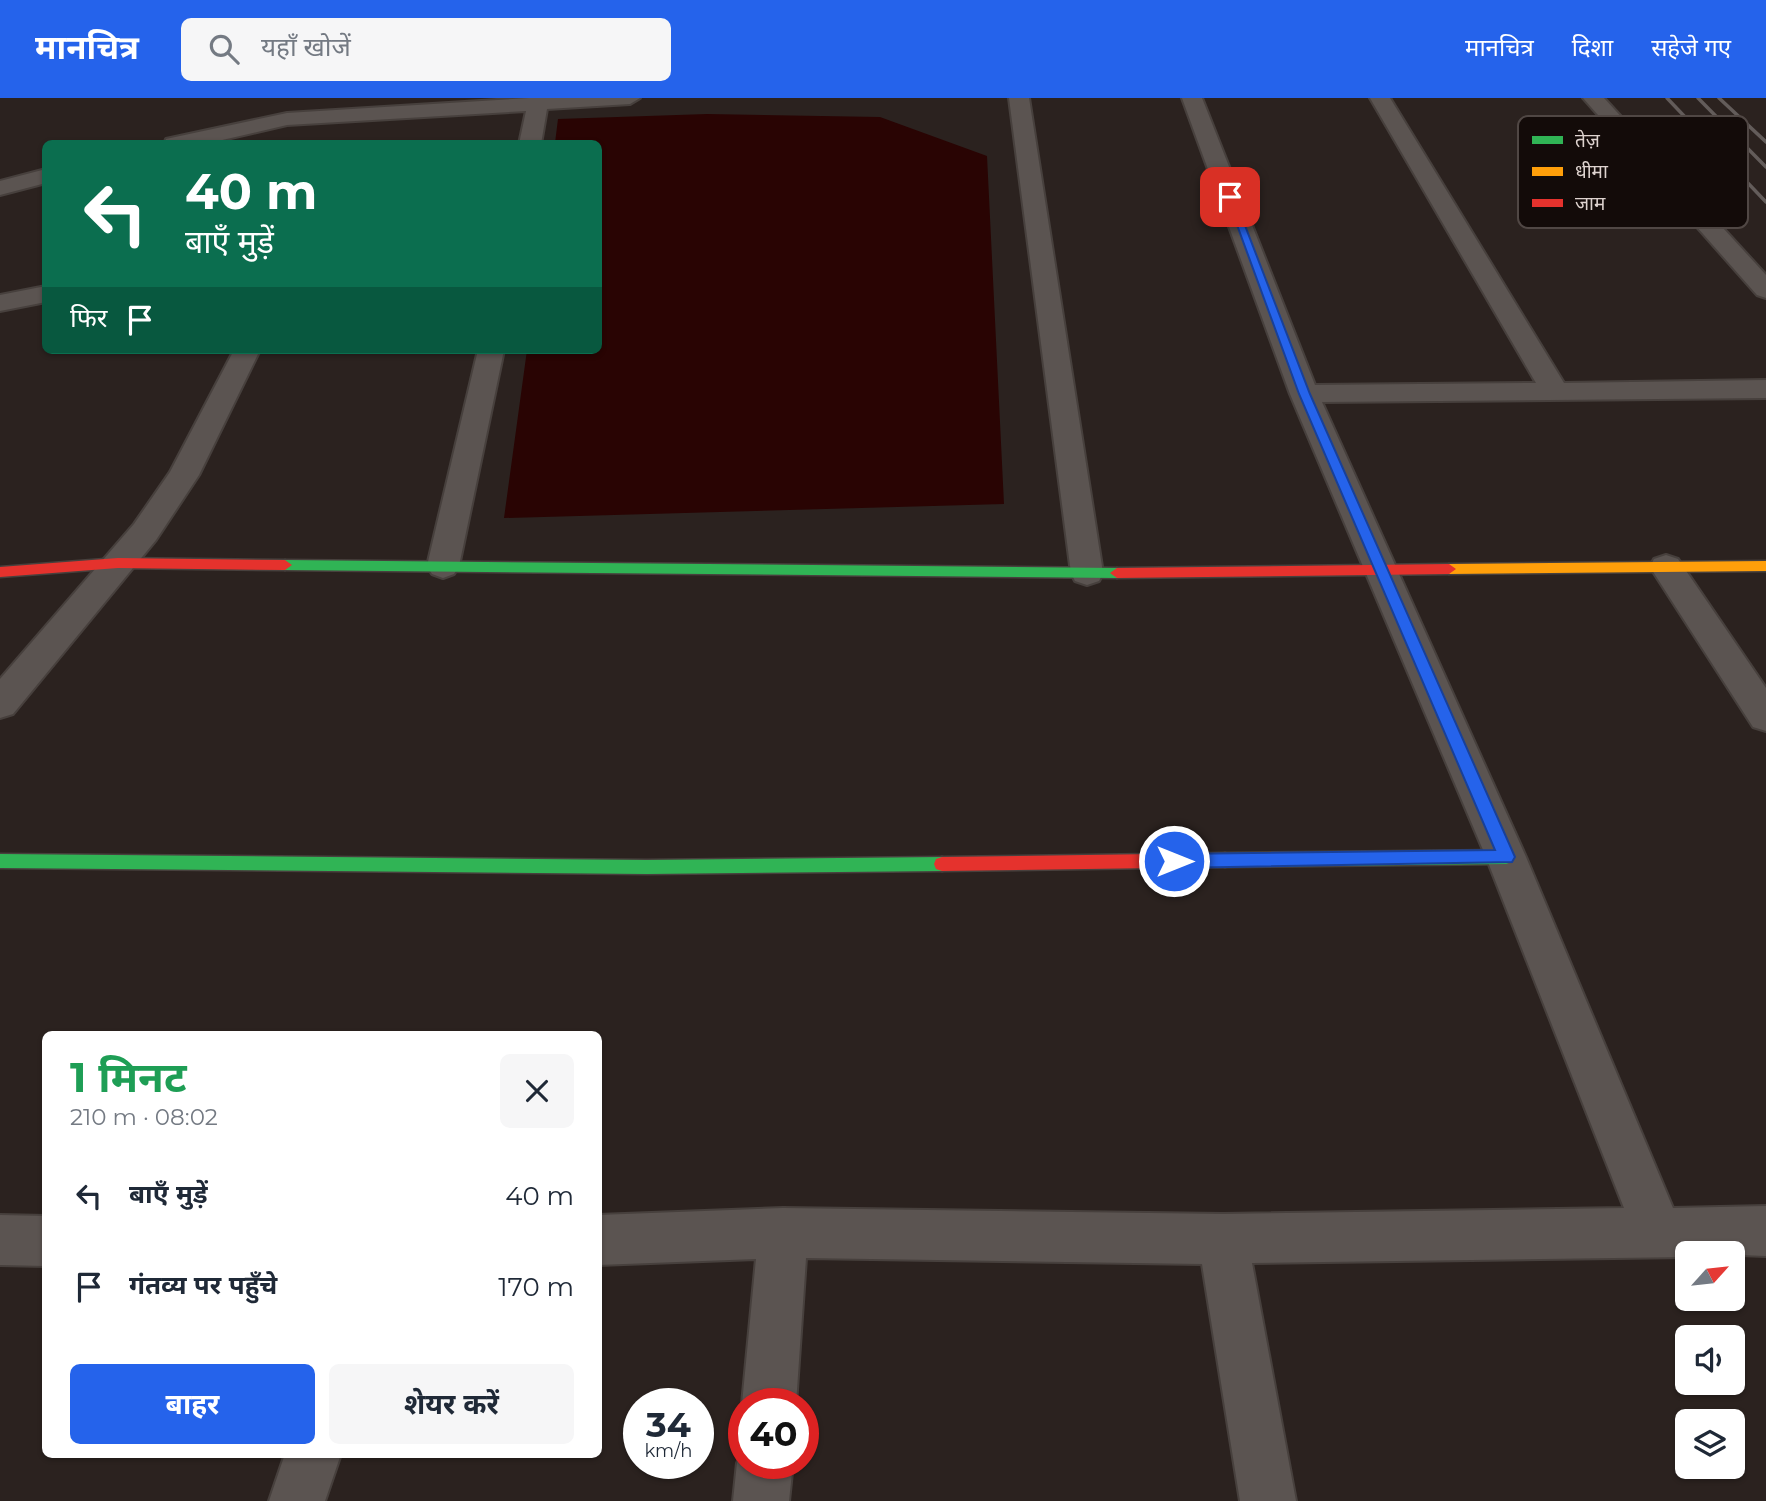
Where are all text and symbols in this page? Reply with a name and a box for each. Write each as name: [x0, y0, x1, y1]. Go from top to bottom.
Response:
search box: [181, 18, 671, 81]
text: मानचित्र: [35, 27, 139, 67]
icon: search: [205, 30, 243, 68]
text: यहाँ खोजें: [261, 31, 351, 63]
text: मानचित्र: [1465, 33, 1534, 62]
text: दिशा: [1572, 33, 1613, 62]
text: सहेजे गए: [1651, 33, 1731, 62]
legend: [1518, 116, 1748, 228]
text: तेज़: [1575, 129, 1601, 152]
text: धीमा: [1575, 160, 1609, 183]
text: 40 m: [185, 162, 317, 221]
pin: [1200, 167, 1260, 227]
icon: left: [70, 168, 161, 259]
icon: arrive: [1211, 178, 1249, 216]
text: जाम: [1575, 192, 1606, 215]
text: बाएँ मुड़ें: [185, 222, 274, 261]
icon: arrive: [121, 301, 159, 339]
text: फिर: [70, 302, 107, 334]
position arrow: [1137, 824, 1211, 898]
text: 1 मिनट: [70, 1051, 187, 1103]
button: close: [500, 1054, 574, 1128]
text: 210 m · 08:02: [70, 1103, 218, 1131]
icon: left: [70, 1177, 108, 1215]
text: बाएँ मुड़ें: [129, 1178, 208, 1210]
text: 40 m: [505, 1180, 574, 1212]
north arrow: [1675, 1241, 1745, 1311]
map controls: [1675, 1241, 1745, 1479]
icon: arrive: [70, 1268, 108, 1306]
text: गंतव्य पर पहुँचे: [129, 1269, 277, 1301]
text: 170 m: [498, 1271, 574, 1303]
button: sound: [1675, 1325, 1745, 1395]
button: बाहर: [70, 1364, 315, 1444]
button: शेयर करें: [329, 1364, 574, 1444]
speed limit sign: 40: [728, 1388, 819, 1479]
text: 34: [646, 1403, 691, 1446]
button: layers: [1675, 1409, 1745, 1479]
text: km/h: [644, 1440, 693, 1462]

